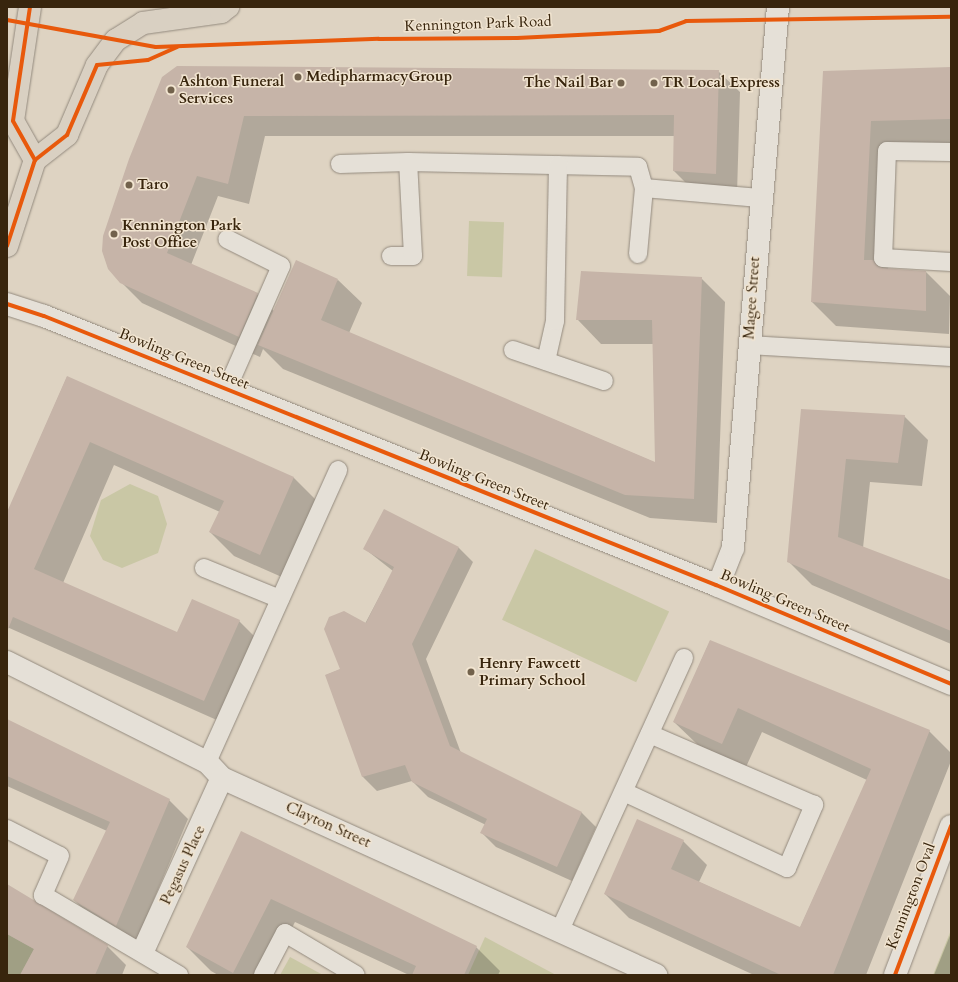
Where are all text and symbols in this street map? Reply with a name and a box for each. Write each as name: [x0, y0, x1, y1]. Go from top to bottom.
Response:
street label: Kennington Park Road: [404, 12, 552, 36]
place label: MedipharmacyGroup: [306, 68, 452, 86]
place label: Ashton Funeral Services: [179, 72, 284, 107]
marker: MedipharmacyGroup: [293, 72, 303, 82]
place label: The Nail Bar: [524, 74, 613, 92]
place label: TR Local Express: [662, 74, 780, 92]
marker: The Nail Bar: [616, 78, 626, 88]
marker: TR Local Express: [649, 78, 659, 88]
marker: Ashton Funeral Services: [166, 85, 176, 95]
place label: Taro: [137, 176, 168, 194]
marker: Taro: [124, 180, 134, 190]
place label: Kennington Park Post Office: [122, 216, 242, 251]
marker: Kennington Park Post Office: [109, 229, 119, 239]
street label: Magee Street: [740, 256, 764, 340]
street label: Bowling Green Street: [116, 325, 252, 393]
street label: Bowling Green Street: [416, 446, 552, 514]
street label: Bowling Green Street: [718, 566, 852, 636]
place label: Henry Fawcett Primary School: [479, 654, 586, 689]
marker: Henry Fawcett Primary School: [466, 667, 476, 677]
street label: Clayton Street: [283, 798, 373, 852]
street label: Pegasus Place: [157, 822, 209, 908]
street label: Kennington Oval: [882, 840, 940, 952]

